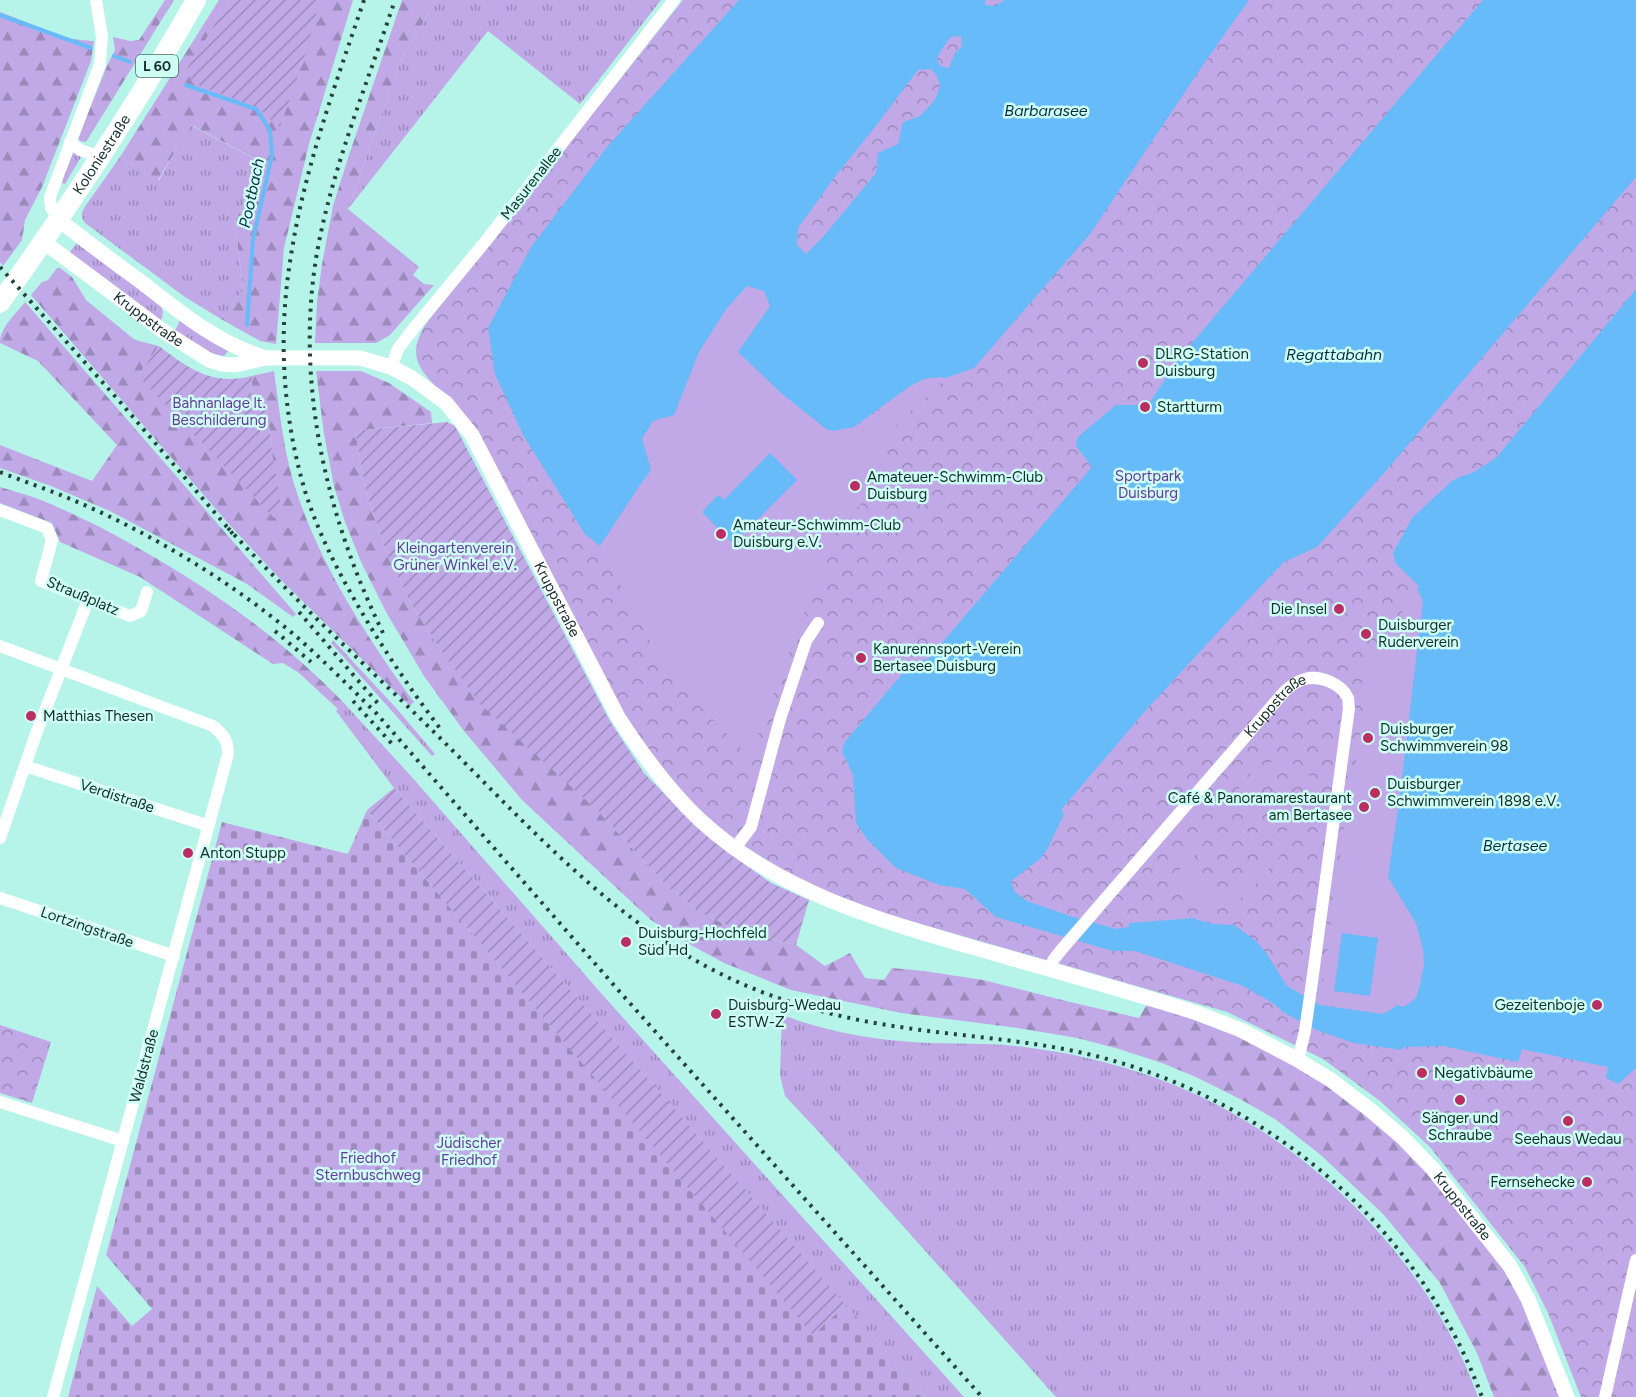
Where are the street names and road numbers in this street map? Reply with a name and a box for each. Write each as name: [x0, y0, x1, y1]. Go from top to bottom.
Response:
road number: L 60: [136, 55, 178, 77]
street label: Koloniestraße: [69, 111, 134, 198]
street label: Masurenallee: [497, 143, 565, 223]
street label: Kruppstraße: [110, 288, 187, 351]
street label: Kruppstraße: [530, 559, 584, 640]
street label: Straußplatz: [44, 573, 122, 619]
street label: Kruppstraße: [1240, 670, 1308, 741]
street label: Verdistraße: [77, 775, 157, 817]
street label: Lortzingstraße: [38, 903, 136, 951]
street label: Waldstraße: [126, 1027, 162, 1105]
street label: Kruppstraße: [1430, 1168, 1495, 1244]

